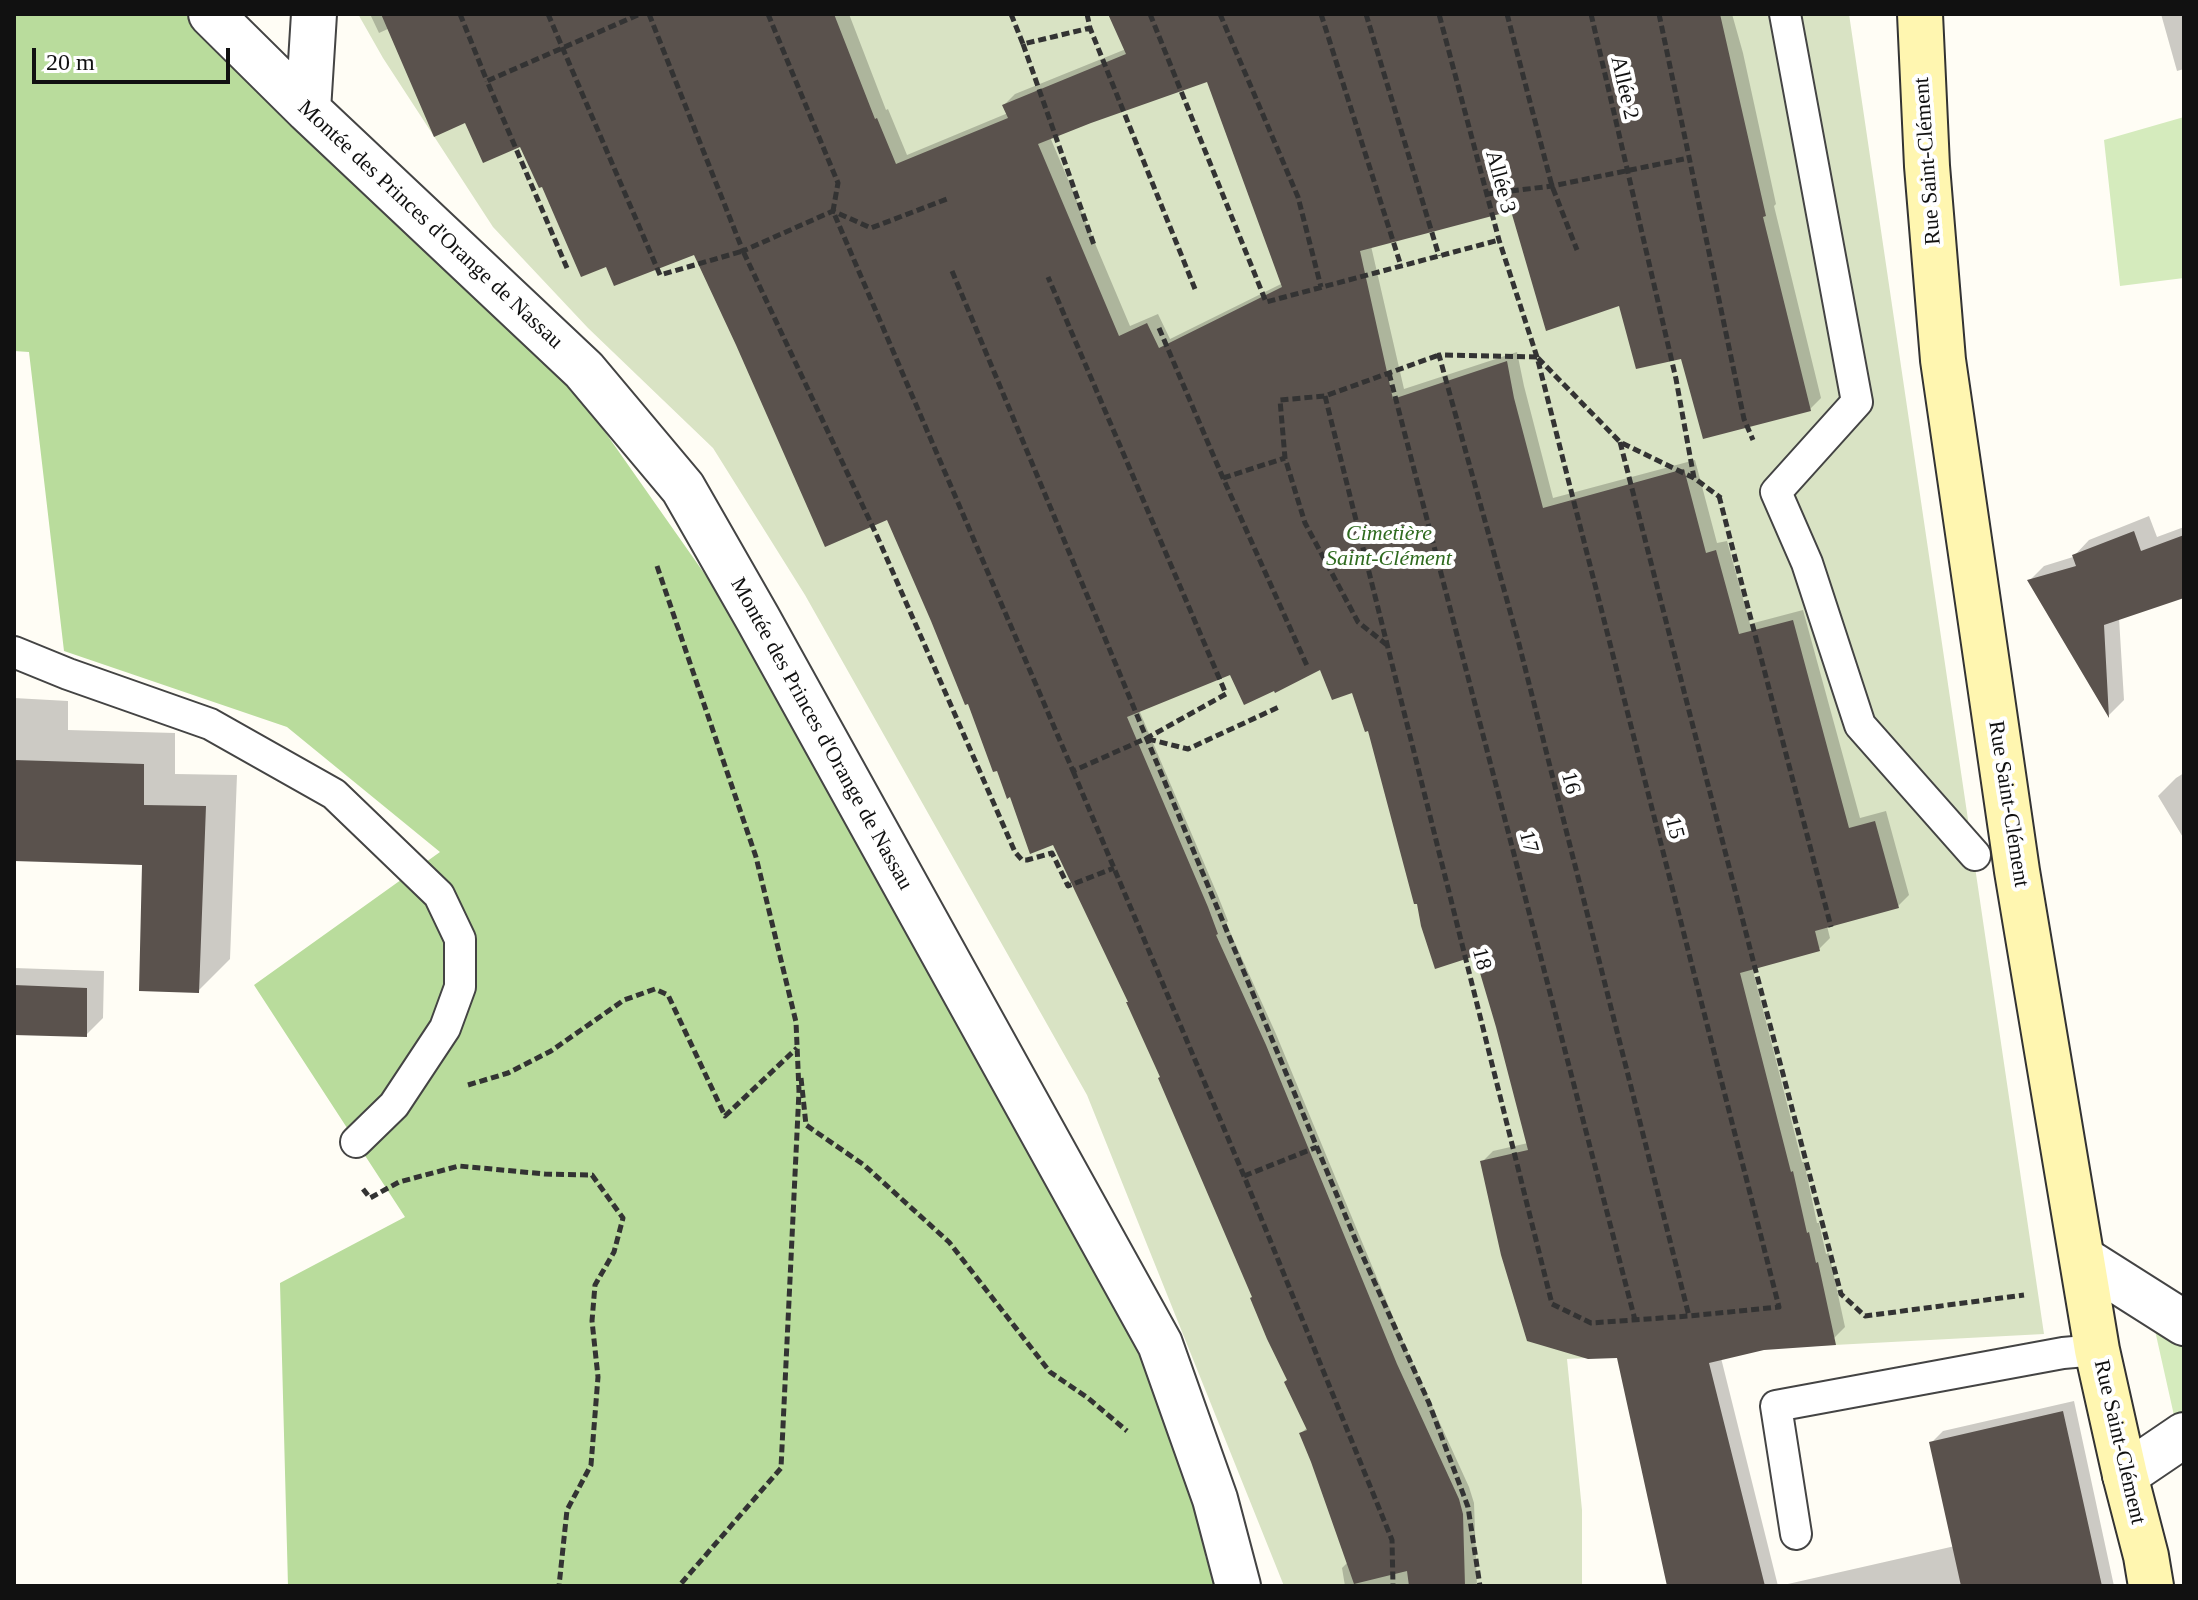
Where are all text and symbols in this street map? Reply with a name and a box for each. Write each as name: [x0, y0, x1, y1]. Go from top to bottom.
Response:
scale bar: [36, 32, 234, 82]
text: 20 m: [46, 49, 95, 75]
street label: Allée 2: [1604, 54, 1644, 122]
street label: Rue Saint-Clément: [1909, 76, 1947, 246]
street label: Montée des Princes d'Orange de Nassau: [292, 95, 568, 355]
street label: Allée 3: [1479, 148, 1521, 216]
park label: Cimetière Saint-Clément: [1326, 521, 1452, 572]
street label: Montée des Princes d'Orange de Nassau: [724, 573, 918, 895]
street label: Rue Saint-Clément: [1982, 719, 2034, 889]
street label: 16: [1555, 769, 1585, 797]
street label: 15: [1659, 814, 1689, 842]
street label: 17: [1512, 828, 1544, 856]
street label: 18: [1466, 945, 1496, 973]
street label: Rue Saint-Clément: [2087, 1357, 2151, 1527]

